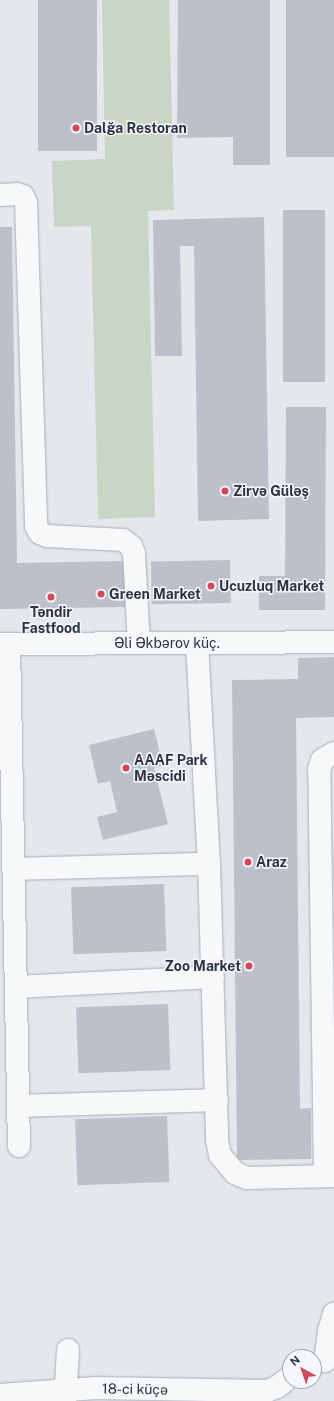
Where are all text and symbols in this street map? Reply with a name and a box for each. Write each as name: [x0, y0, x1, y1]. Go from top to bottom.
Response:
place label: Dalğa Restoran: [84, 120, 187, 136]
marker: Dalğa Restoran: [71, 123, 81, 133]
place label: Zirvə Güləş: [233, 483, 309, 499]
marker: Zirvə Güləş: [220, 486, 230, 496]
place label: Ucuzluq Market: [219, 578, 324, 594]
marker: Ucuzluq Market: [206, 581, 216, 591]
place label: Green Market: [109, 586, 201, 602]
marker: Green Market: [96, 589, 106, 599]
marker: Təndir Fastfood: [46, 592, 56, 602]
place label: Təndir Fastfood: [21, 604, 81, 636]
street label: Əli Əkbərov küç.: [114, 635, 220, 651]
place label: AAAF Park Məscidi: [134, 752, 207, 784]
marker: AAAF Park Məscidi: [121, 763, 131, 773]
place label: Araz: [256, 854, 287, 870]
marker: Araz: [243, 857, 253, 867]
place label: Zoo Market: [165, 958, 241, 974]
marker: Zoo Market: [244, 961, 254, 971]
north arrow: [282, 1349, 322, 1389]
text: N: [288, 1353, 302, 1368]
street label: 18-ci küçə: [102, 1380, 168, 1398]

